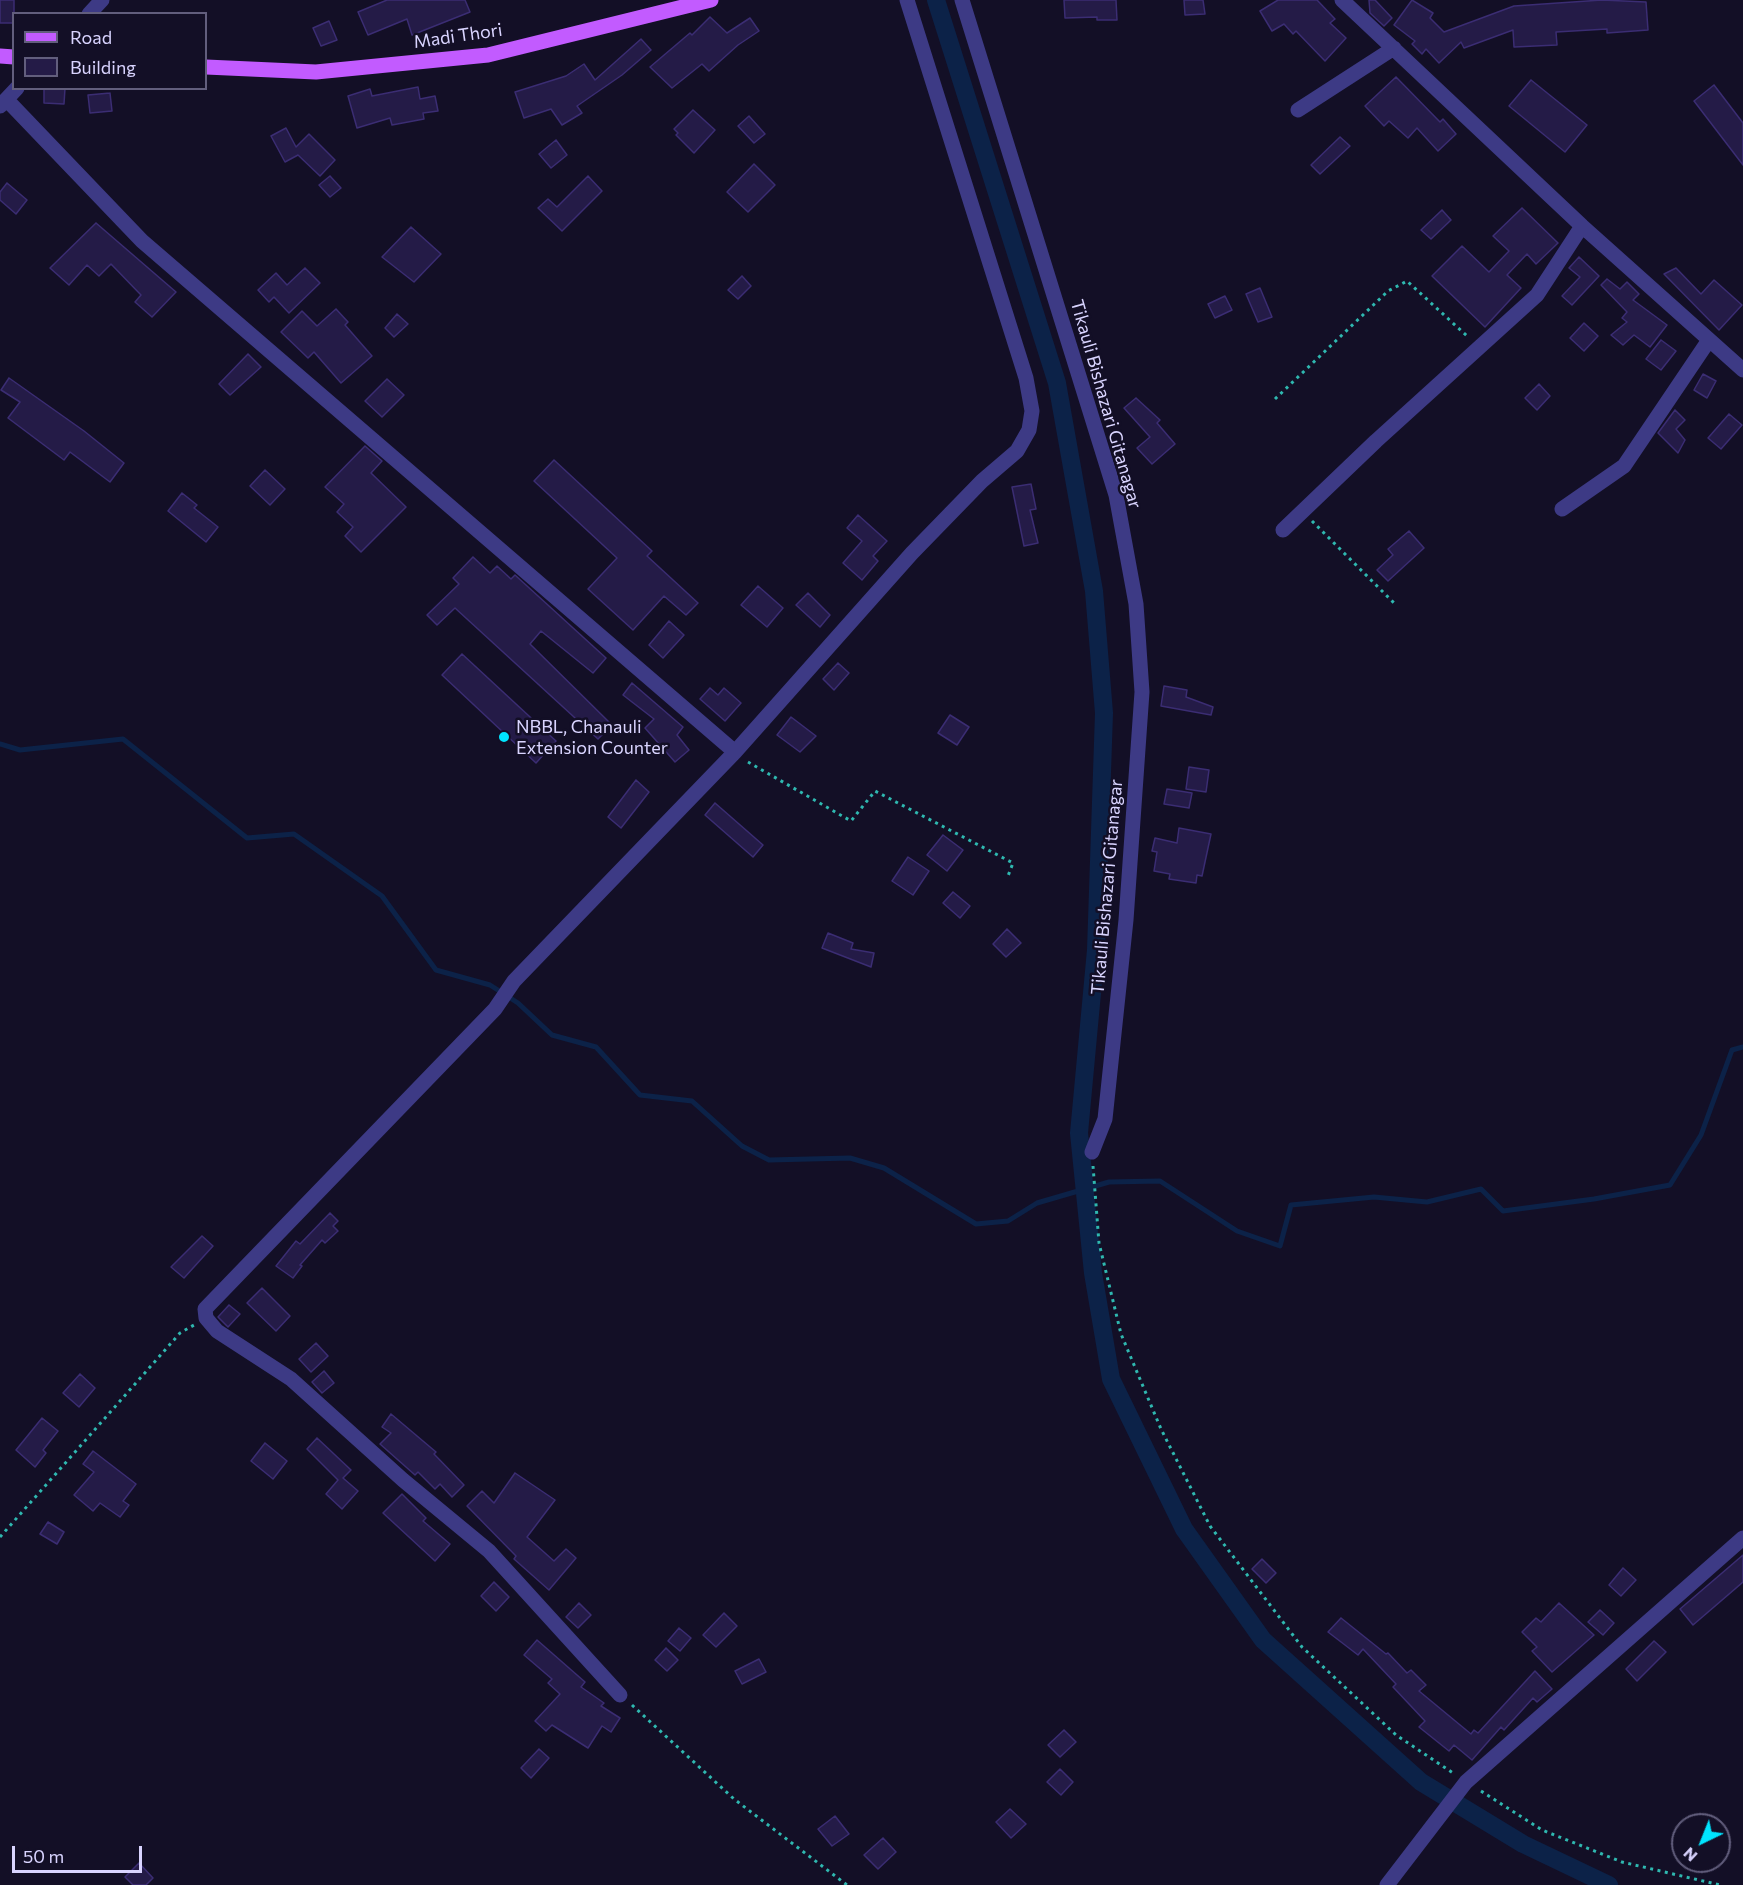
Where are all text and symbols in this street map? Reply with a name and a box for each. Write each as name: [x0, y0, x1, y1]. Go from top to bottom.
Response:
legend: [12, 12, 207, 90]
street label: Madi Thori: [412, 19, 504, 53]
text: Road: [70, 26, 112, 48]
text: Building: [70, 56, 136, 78]
street label: Tikauli Bishazari Gitanagar: [1066, 297, 1146, 511]
place label: NBBL, Chanauli Extension Counter: [516, 716, 668, 758]
marker: NBBL, Chanauli Extension Counter: [497, 730, 511, 744]
street label: Tikauli Bishazari Gitanagar: [1087, 778, 1127, 996]
north arrow: [1671, 1813, 1731, 1873]
scale bar: [15, 1834, 146, 1872]
text: N: [1679, 1844, 1701, 1866]
text: 50 m: [23, 1845, 64, 1867]

